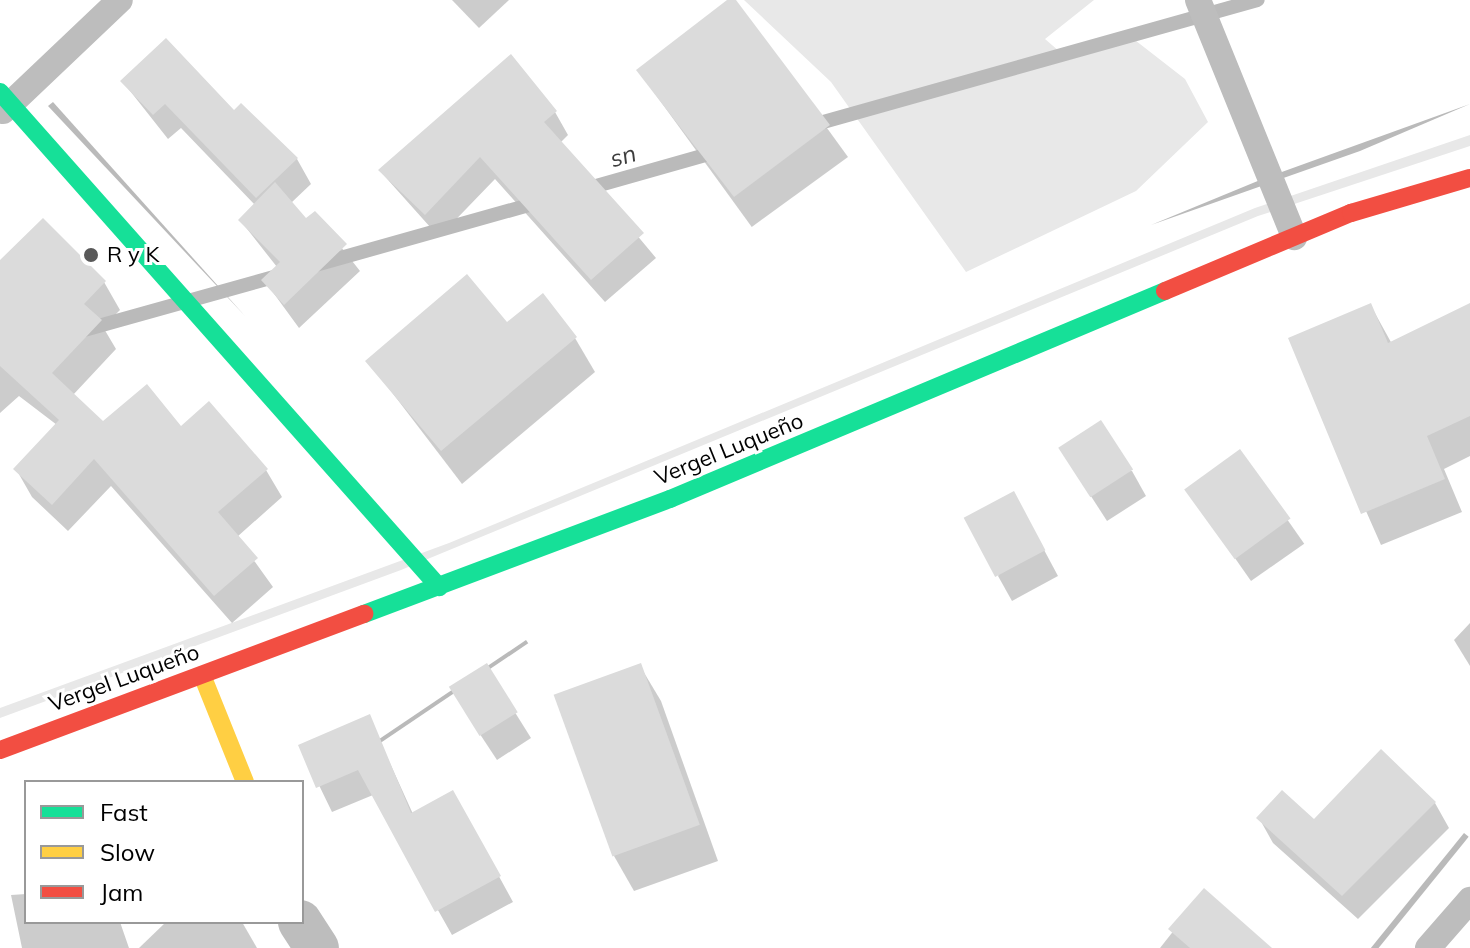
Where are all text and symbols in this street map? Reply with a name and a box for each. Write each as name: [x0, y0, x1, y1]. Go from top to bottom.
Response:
water label: sn: [607, 139, 639, 173]
place label: R y K: [107, 242, 159, 268]
marker: R y K: [82, 246, 100, 264]
street label: Vergel Luqueño: [651, 407, 807, 491]
street label: Vergel Luqueño: [45, 639, 203, 717]
legend: [24, 780, 304, 924]
text: Fast: [100, 797, 148, 827]
text: Slow: [100, 837, 155, 867]
text: Jam: [100, 877, 143, 907]

